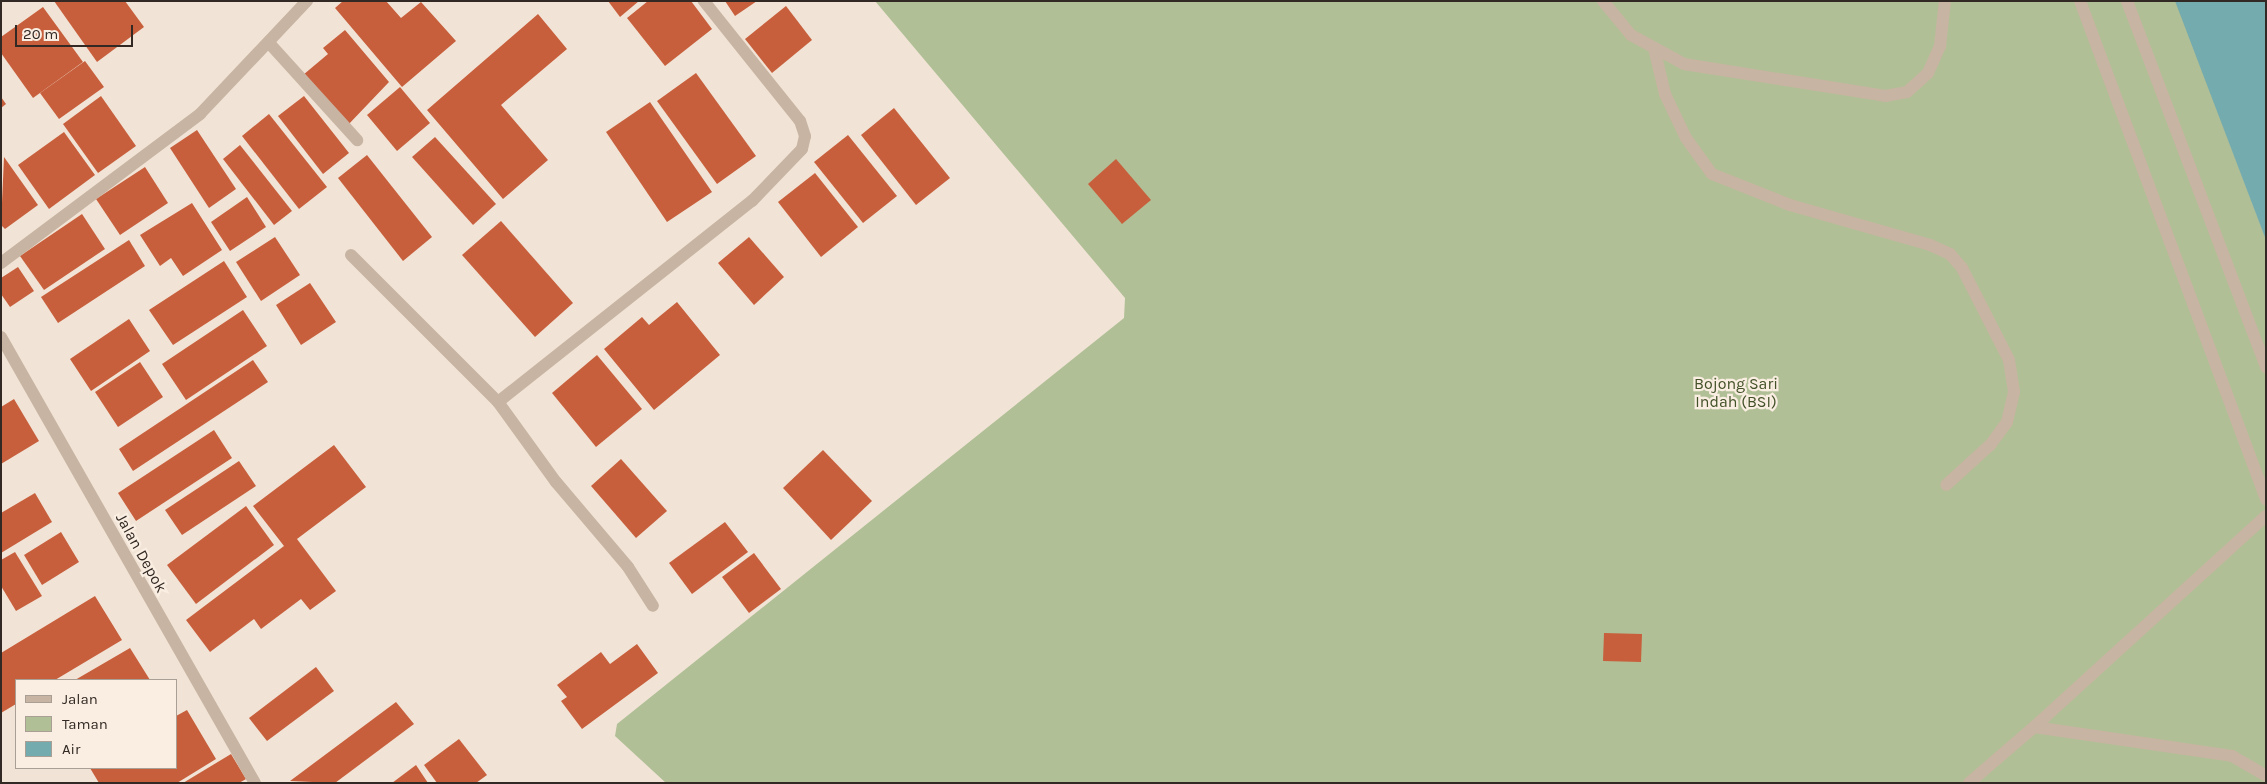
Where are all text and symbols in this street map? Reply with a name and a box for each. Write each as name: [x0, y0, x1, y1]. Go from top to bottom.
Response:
scale bar: [18, 15, 135, 47]
text: 20 m: [23, 25, 58, 43]
park label: Bojong Sari Indah (BSI): [1694, 374, 1778, 412]
street label: Jalan Depok: [111, 510, 171, 596]
legend: [15, 679, 178, 769]
text: Jalan: [62, 690, 98, 708]
text: Taman: [62, 715, 108, 733]
text: Air: [62, 740, 81, 758]

